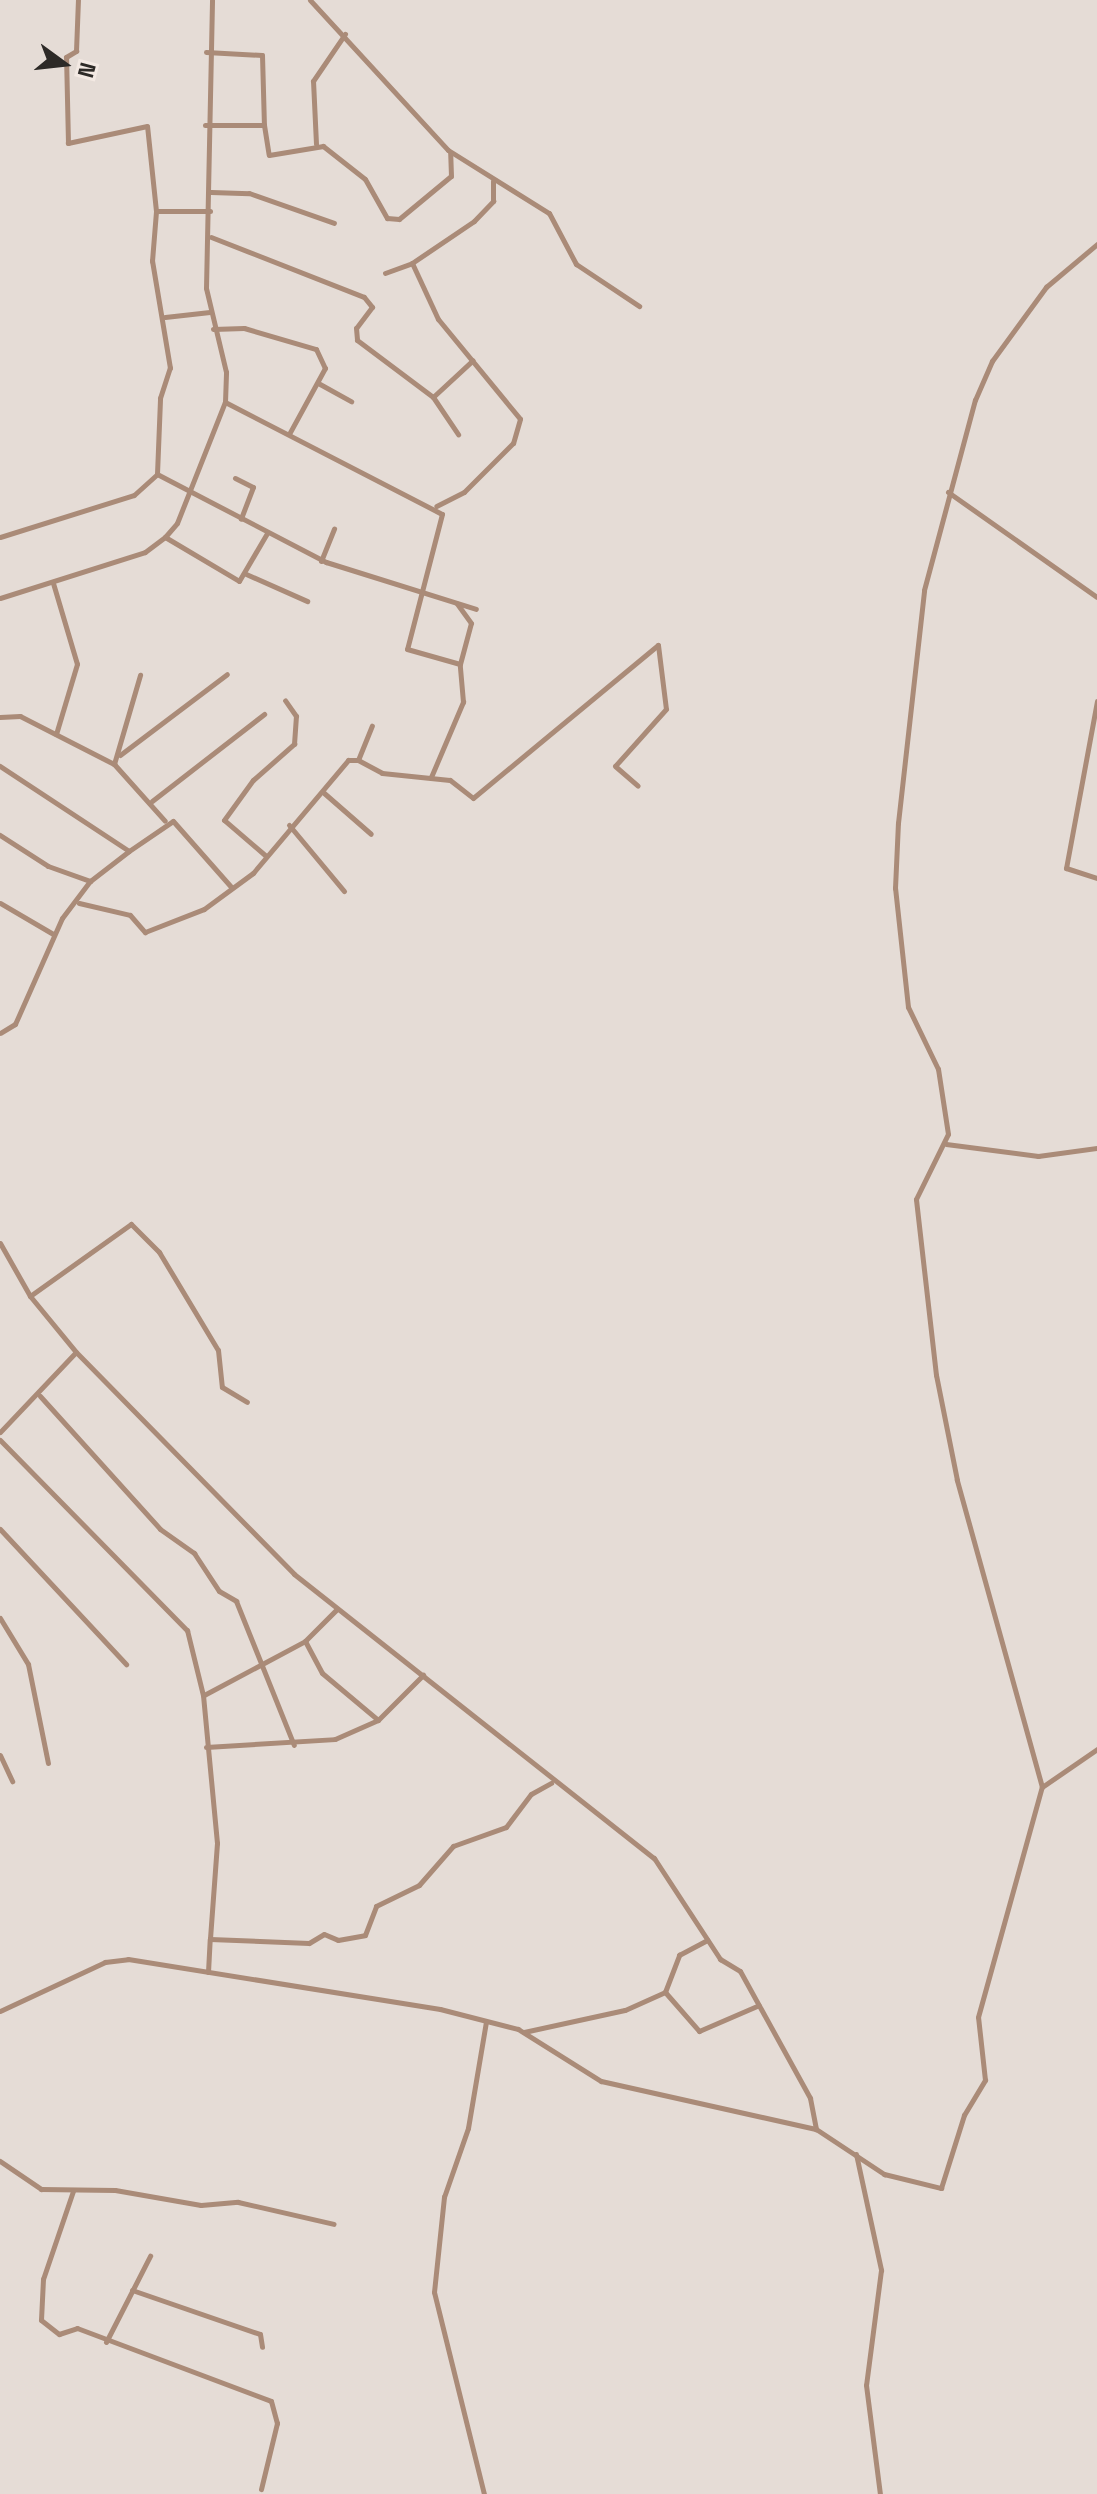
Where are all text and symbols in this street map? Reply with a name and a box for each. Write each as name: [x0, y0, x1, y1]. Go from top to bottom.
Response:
north arrow: [24, 24, 104, 104]
text: N: [72, 59, 103, 81]

